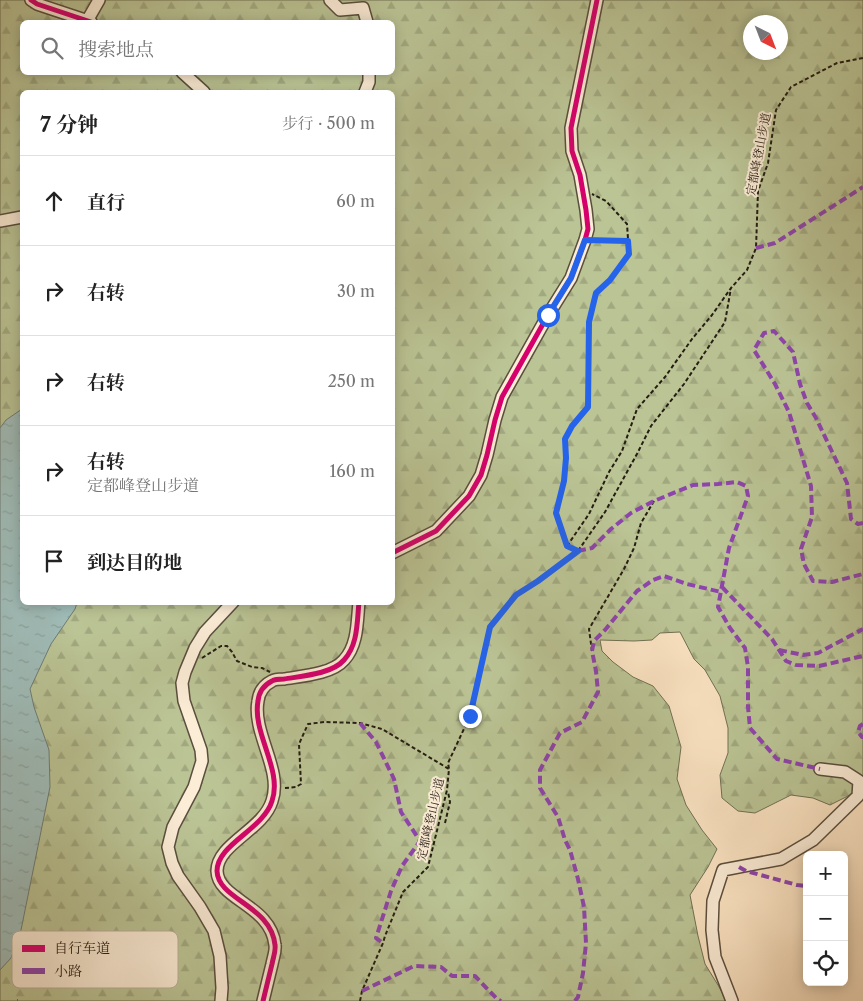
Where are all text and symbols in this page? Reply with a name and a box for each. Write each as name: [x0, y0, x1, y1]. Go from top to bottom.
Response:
north arrow: [743, 15, 788, 60]
search box: [20, 20, 395, 75]
icon: search: [38, 34, 66, 62]
text: 搜索地点: [78, 38, 154, 61]
street label: 定都峰登山步道: [743, 111, 773, 197]
text: 7 分钟: [40, 112, 98, 137]
text: 步行 · 500 m: [282, 113, 375, 133]
icon: ahead: [40, 187, 68, 215]
text: 直行: [87, 191, 125, 214]
text: 60 m: [336, 191, 375, 211]
icon: right: [40, 277, 68, 305]
text: 右转: [87, 281, 125, 304]
text: 30 m: [337, 281, 375, 301]
route start: [537, 304, 560, 327]
icon: right: [40, 367, 68, 395]
text: 右转: [87, 371, 125, 394]
text: 250 m: [328, 371, 375, 391]
text: 右转: [87, 450, 125, 473]
icon: right: [40, 457, 68, 485]
text: 160 m: [330, 461, 375, 481]
text: 定都峰登山步道: [87, 475, 199, 495]
icon: arrive: [40, 547, 68, 575]
text: 到达目的地: [87, 551, 182, 574]
route end: [459, 705, 482, 728]
street label: 定都峰登山步道: [413, 776, 447, 862]
map controls: [803, 851, 848, 986]
button: +: [803, 851, 848, 896]
button: −: [803, 896, 848, 941]
legend: [12, 931, 178, 988]
text: 自行车道: [54, 939, 110, 957]
button: locate: [803, 941, 848, 986]
text: 小路: [54, 962, 82, 980]

